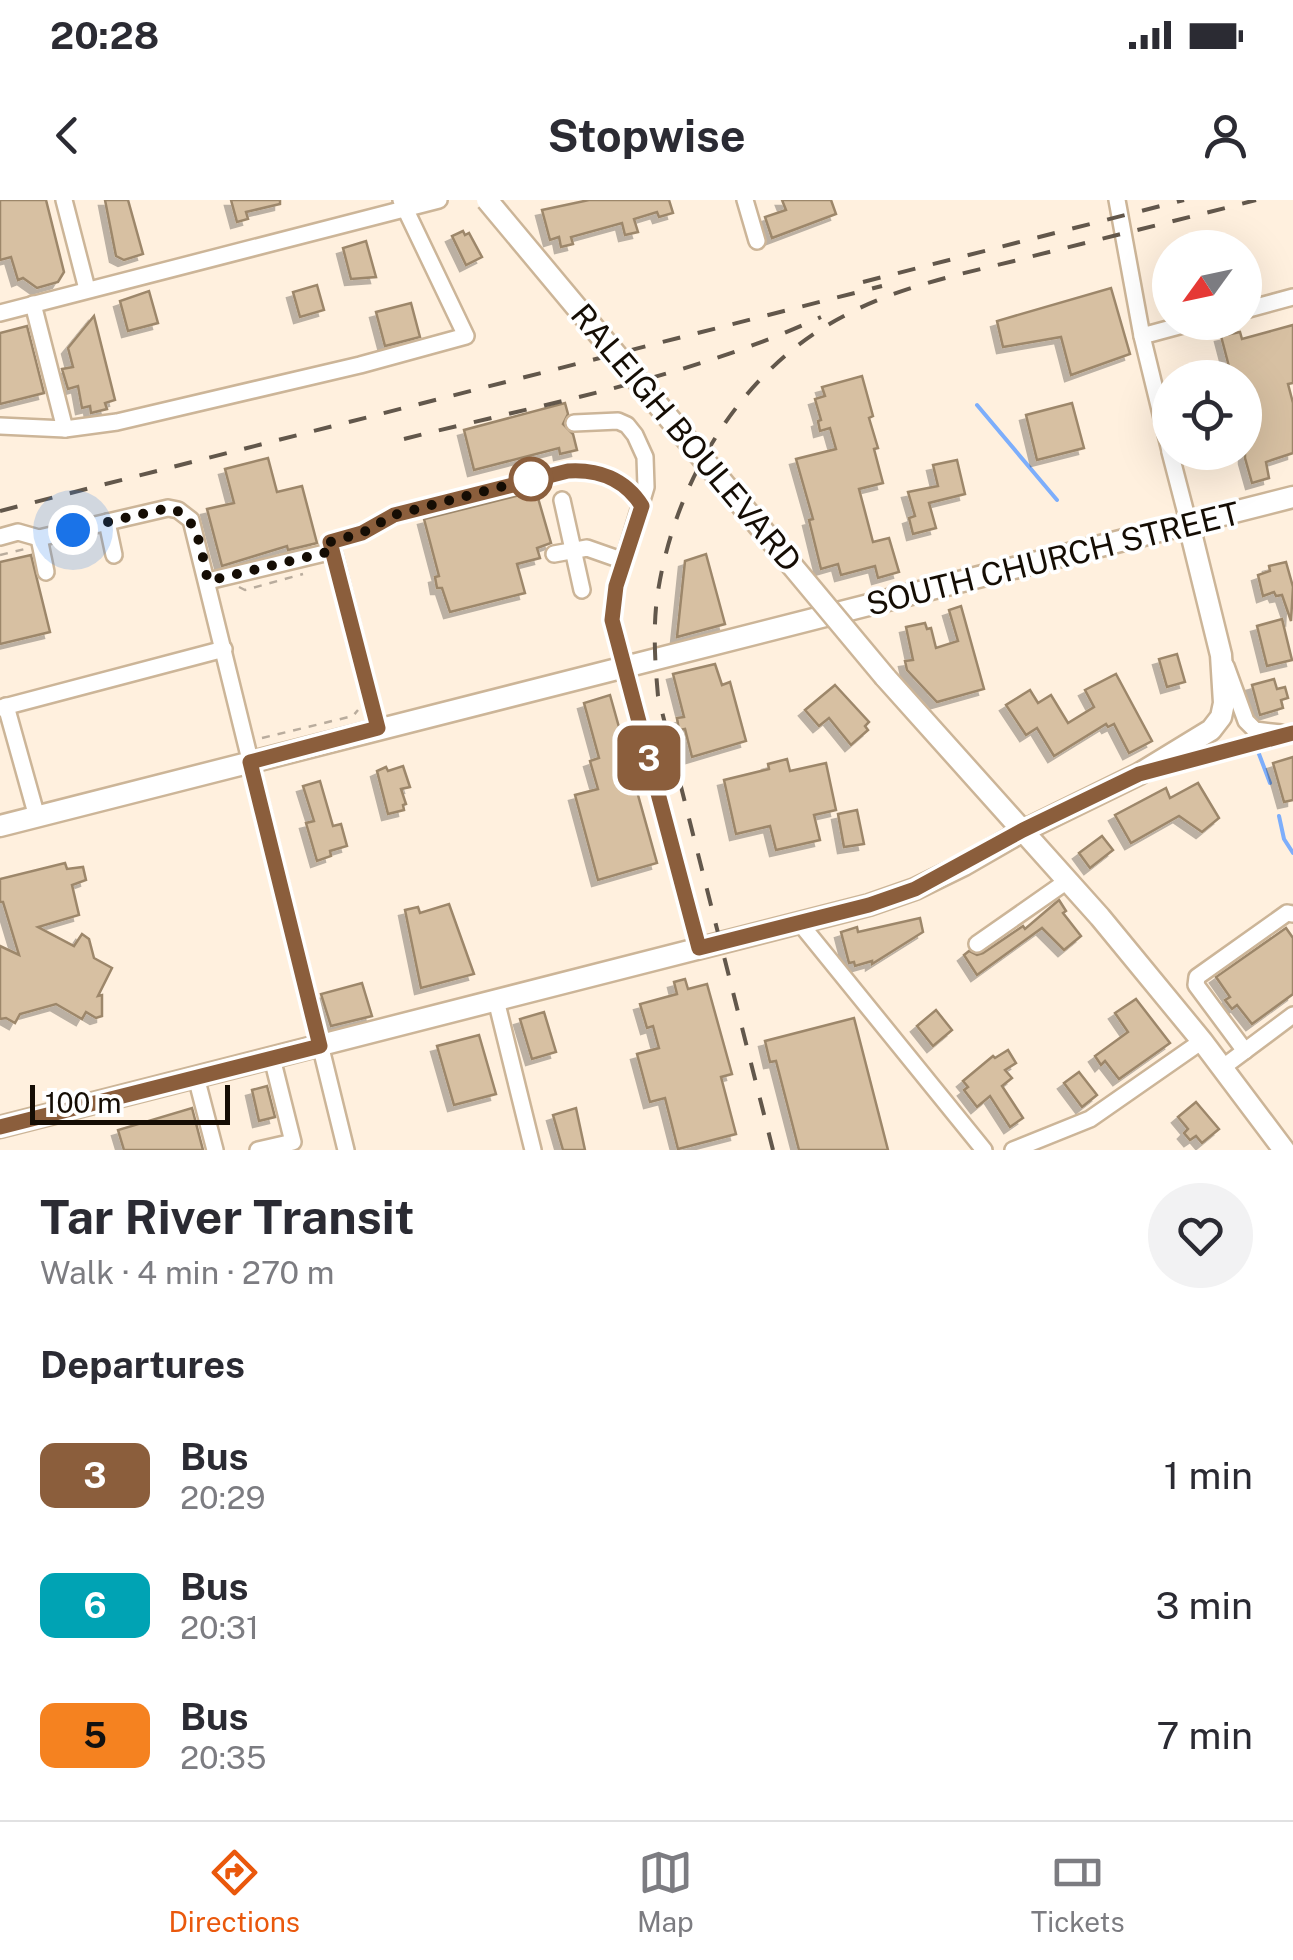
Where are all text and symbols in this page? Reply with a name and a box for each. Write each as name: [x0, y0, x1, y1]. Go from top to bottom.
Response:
text: 20:28: [50, 13, 159, 58]
icon: back: [40, 108, 95, 163]
icon: person: [1198, 108, 1253, 163]
text: Stopwise: [547, 109, 746, 162]
north arrow: [1152, 230, 1262, 340]
map controls: [1152, 230, 1262, 470]
street label: RALEIGH BOULEVARD: [564, 297, 809, 579]
button: locate: [1152, 360, 1262, 470]
unlabelled marker: [510, 458, 552, 500]
street label: SOUTH CHURCH STREET: [863, 494, 1243, 623]
your location: [48, 505, 98, 555]
line badge: 3: [616, 726, 682, 790]
text: 3: [637, 738, 661, 779]
scale bar: [30, 1080, 230, 1124]
text: 100 m: [45, 1086, 122, 1119]
button: heart: [1148, 1183, 1253, 1288]
text: Tar River Transit: [40, 1188, 415, 1245]
text: Walk · 4 min · 270 m: [40, 1254, 335, 1291]
text: Departures: [40, 1342, 245, 1387]
text: Bus: [180, 1434, 249, 1479]
text: 1 min: [1164, 1453, 1253, 1498]
text: 3: [83, 1455, 107, 1496]
text: 20:29: [180, 1479, 266, 1516]
text: Bus: [180, 1564, 249, 1609]
text: 3 min: [1155, 1583, 1253, 1628]
text: 6: [83, 1585, 107, 1626]
text: 20:31: [180, 1609, 259, 1646]
text: Bus: [180, 1694, 249, 1739]
text: 7 min: [1156, 1713, 1253, 1758]
text: 5: [83, 1715, 107, 1756]
text: 20:35: [180, 1739, 267, 1776]
tab: Directions: [168, 1845, 300, 1938]
tab: Map: [637, 1845, 694, 1938]
tab: Tickets: [1031, 1845, 1125, 1938]

